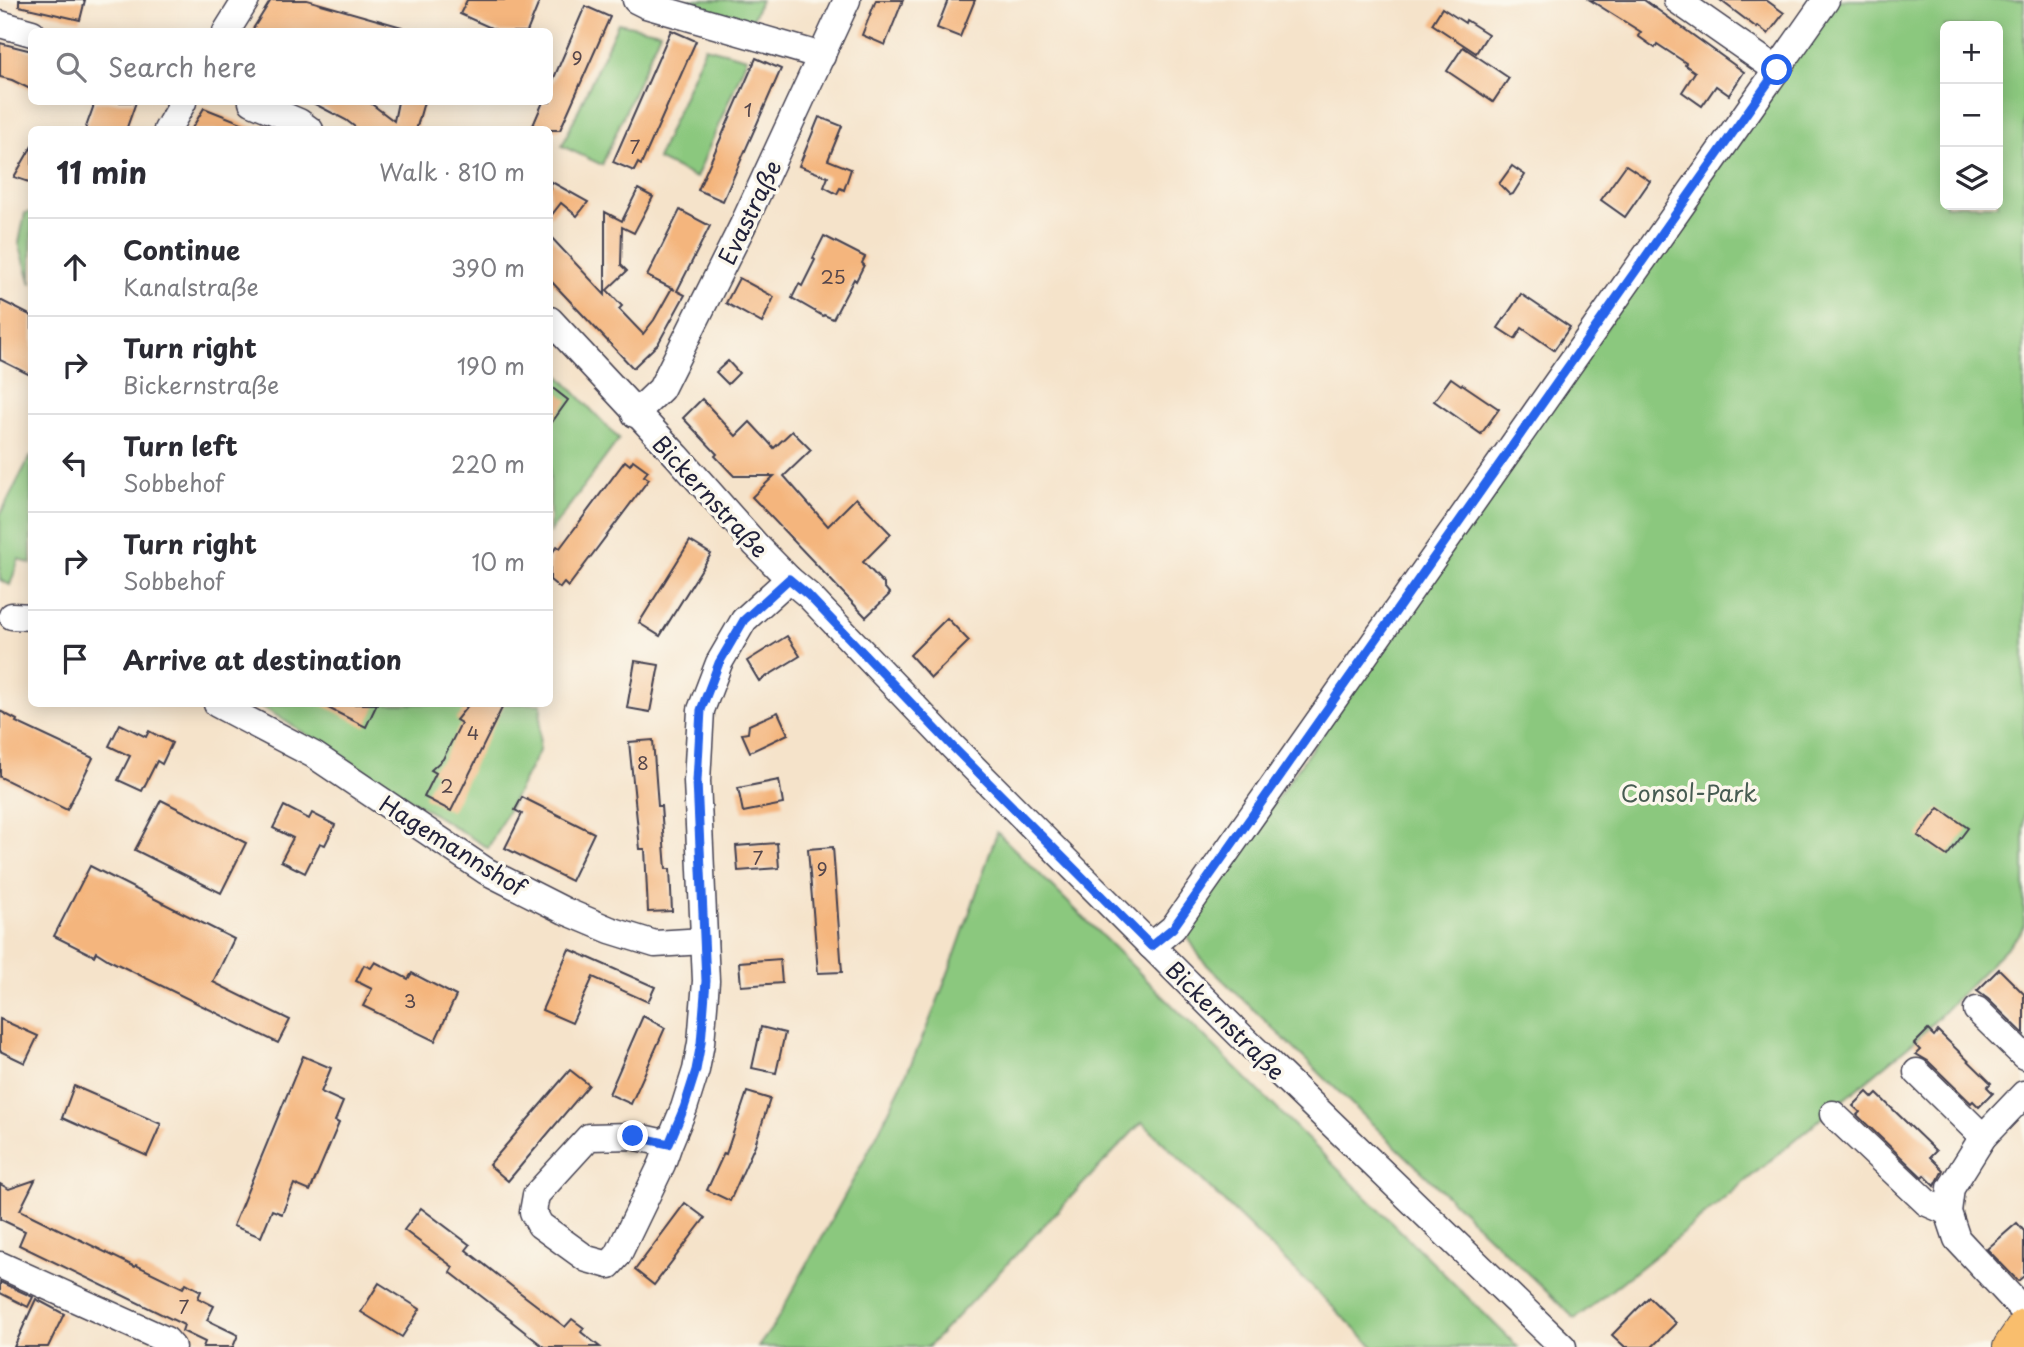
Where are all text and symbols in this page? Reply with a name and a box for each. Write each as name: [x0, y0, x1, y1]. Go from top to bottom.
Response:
map controls: [1940, 21, 2003, 210]
button: +: [1940, 21, 2003, 84]
search box: [28, 28, 553, 105]
house number: 9: [571, 43, 583, 71]
text: Search here: [108, 47, 257, 86]
icon: search: [52, 48, 90, 86]
route start: [1761, 54, 1792, 85]
button: −: [1940, 84, 2003, 147]
house number: 1: [744, 95, 752, 123]
house number: 7: [630, 132, 641, 160]
button: layers: [1940, 147, 2003, 210]
text: 11 min: [56, 149, 147, 194]
text: Walk · 810 m: [379, 154, 525, 189]
street label: Evastraße: [709, 154, 789, 270]
text: Continue: [123, 230, 240, 269]
icon: ahead: [56, 248, 94, 286]
text: 390 m: [451, 250, 525, 285]
house number: 25: [820, 262, 846, 290]
text: Kanalstraße: [123, 269, 259, 304]
text: Turn right: [123, 328, 257, 367]
icon: right: [56, 346, 94, 384]
text: 190 m: [457, 348, 525, 383]
text: Bickernstraße: [123, 367, 279, 402]
text: Turn left: [123, 426, 238, 465]
street label: Bickernstraße: [645, 427, 777, 565]
icon: left: [56, 444, 94, 482]
text: 220 m: [451, 446, 525, 481]
text: Sobbehof: [123, 465, 224, 500]
text: Turn right: [123, 524, 257, 563]
icon: right: [56, 542, 94, 580]
text: 10 m: [471, 544, 525, 579]
text: Sobbehof: [123, 563, 224, 598]
icon: arrive: [56, 640, 94, 678]
text: Arrive at destination: [123, 640, 402, 679]
house number: 4: [467, 718, 479, 746]
house number: 8: [637, 748, 649, 776]
house number: 2: [440, 771, 454, 799]
park label: Consol-Park: [1621, 775, 1757, 810]
street label: Hagemannshof: [373, 786, 535, 905]
house number: 7: [753, 843, 764, 871]
house number: 9: [816, 854, 828, 882]
street label: Bickernstraße: [1158, 952, 1294, 1088]
house number: 3: [404, 986, 416, 1014]
route end: [617, 1120, 648, 1151]
house number: 7: [179, 1292, 190, 1320]

